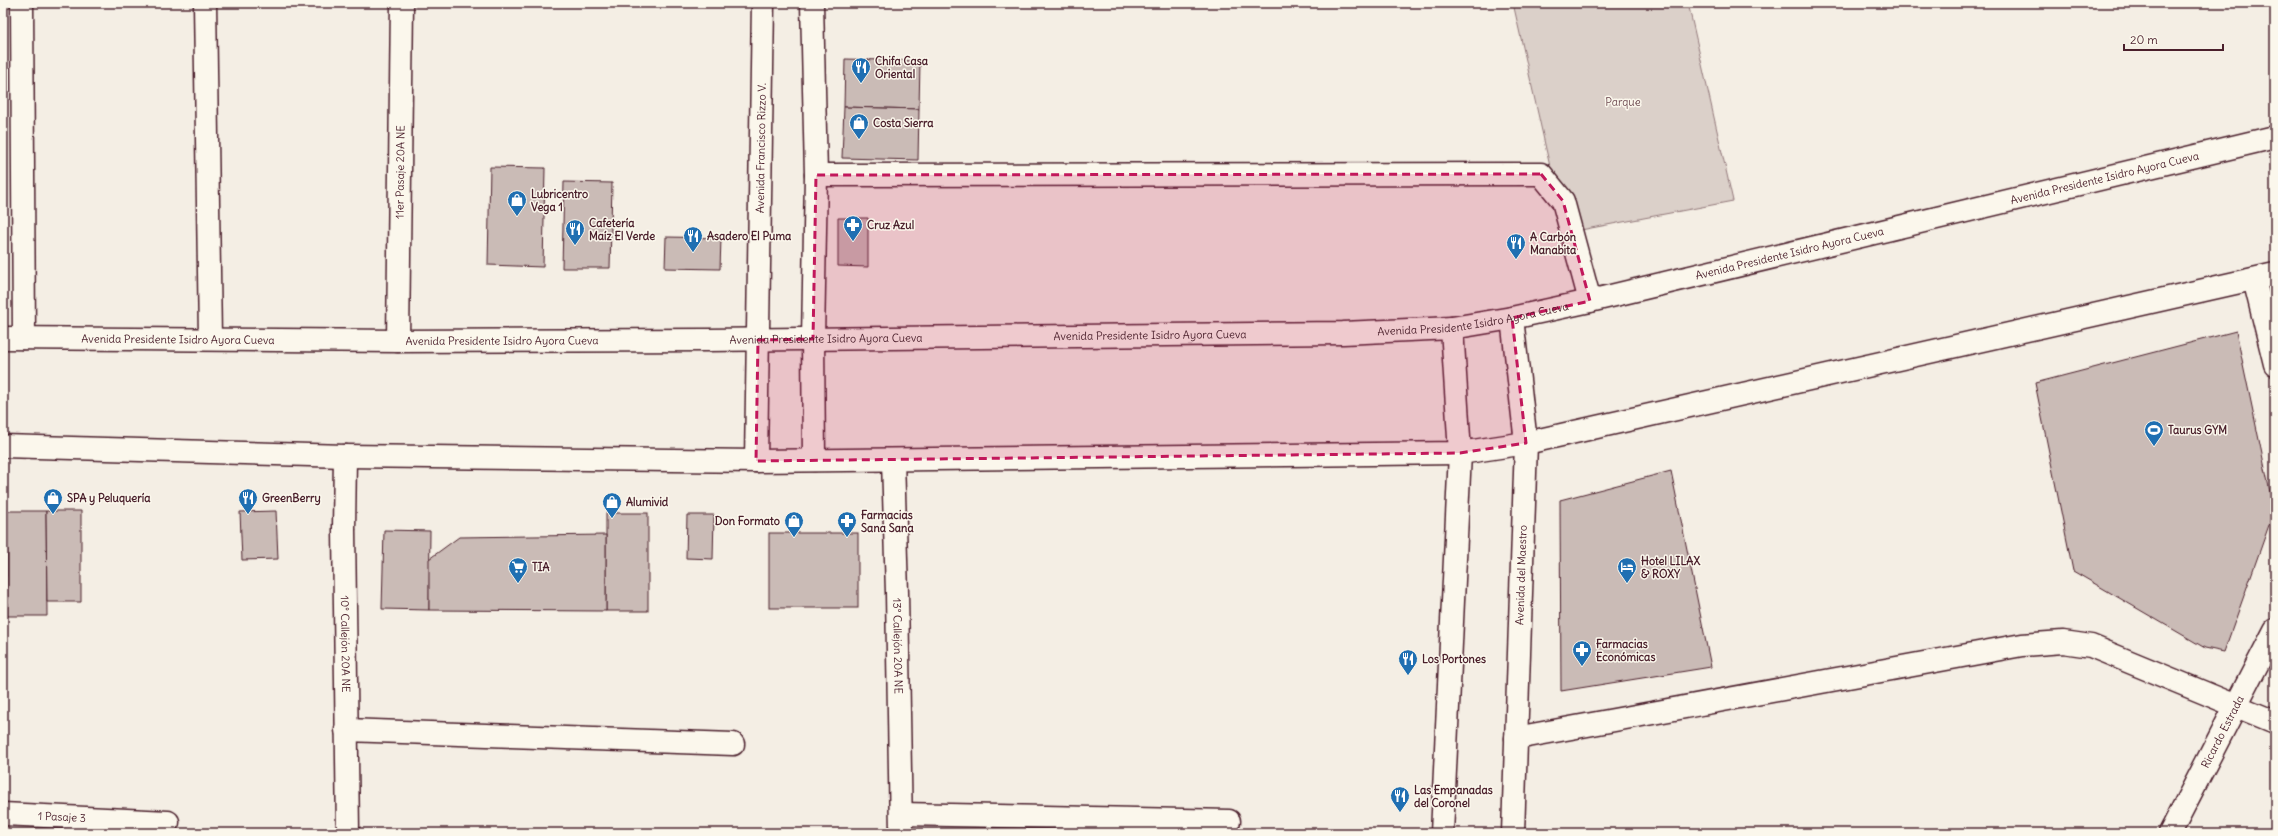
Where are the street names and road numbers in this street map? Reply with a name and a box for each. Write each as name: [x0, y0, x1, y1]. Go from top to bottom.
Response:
street label: Avenida Francisco Rizzo V.: [753, 83, 769, 213]
street label: 11er Pasaje 20A NE: [392, 125, 408, 219]
street label: Avenida Presidente Isidro Ayora Cueva: [2009, 148, 2200, 207]
street label: Avenida Presidente Isidro Ayora Cueva: [1694, 224, 1885, 283]
street label: Avenida Presidente Isidro Ayora Cueva: [1377, 299, 1570, 338]
street label: Avenida Presidente Isidro Ayora Cueva: [1053, 327, 1247, 343]
street label: Avenida Presidente Isidro Ayora Cueva: [729, 331, 923, 347]
street label: Avenida Presidente Isidro Ayora Cueva: [81, 332, 275, 347]
street label: Avenida Presidente Isidro Ayora Cueva: [405, 333, 599, 348]
street label: Avenida del Maestro: [1512, 525, 1530, 625]
street label: 10° Callejón 20A NE: [338, 595, 353, 693]
street label: 13° Callejón 20A NE: [890, 598, 906, 694]
street label: Ricardo Estrada: [2198, 693, 2247, 770]
street label: 1 Pasaje 3: [38, 809, 86, 825]

